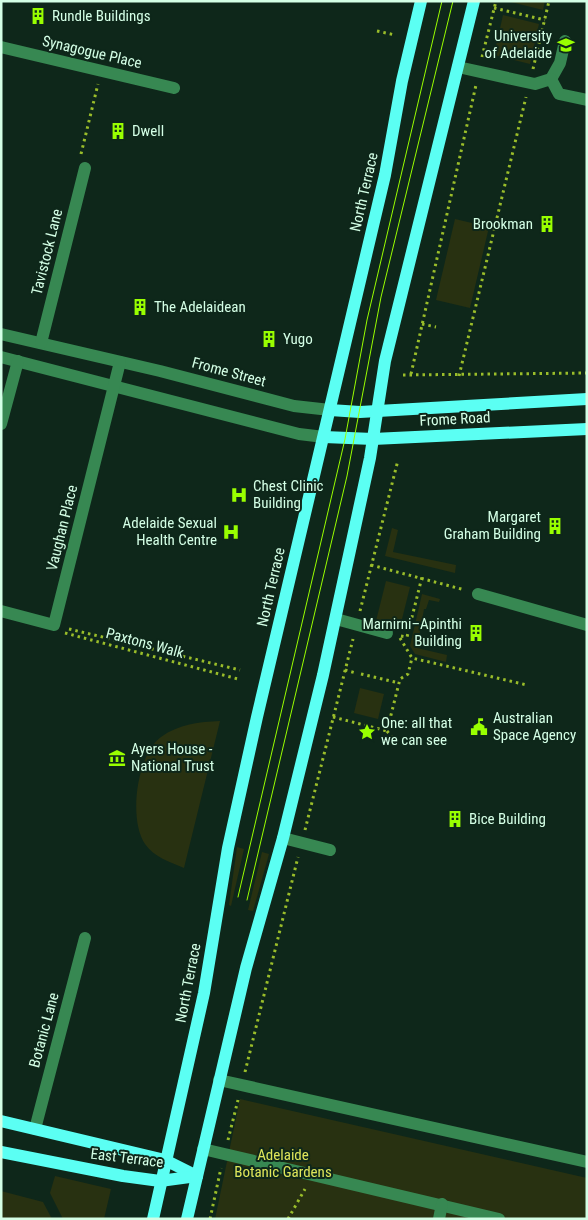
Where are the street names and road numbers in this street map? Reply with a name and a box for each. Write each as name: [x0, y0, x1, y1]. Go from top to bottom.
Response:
street label: Synagogue Place: [41, 32, 143, 72]
street label: North Terrace: [346, 151, 382, 233]
street label: Tavistock Lane: [28, 207, 66, 297]
street label: Frome Street: [190, 353, 268, 391]
street label: Frome Road: [419, 408, 491, 430]
street label: Vaughan Place: [43, 483, 81, 573]
street label: North Terrace: [253, 546, 289, 628]
street label: Paxtons Walk: [104, 624, 186, 662]
street label: North Terrace: [171, 942, 205, 1024]
street label: Botanic Lane: [25, 990, 63, 1070]
street label: East Terrace: [90, 1145, 164, 1171]

